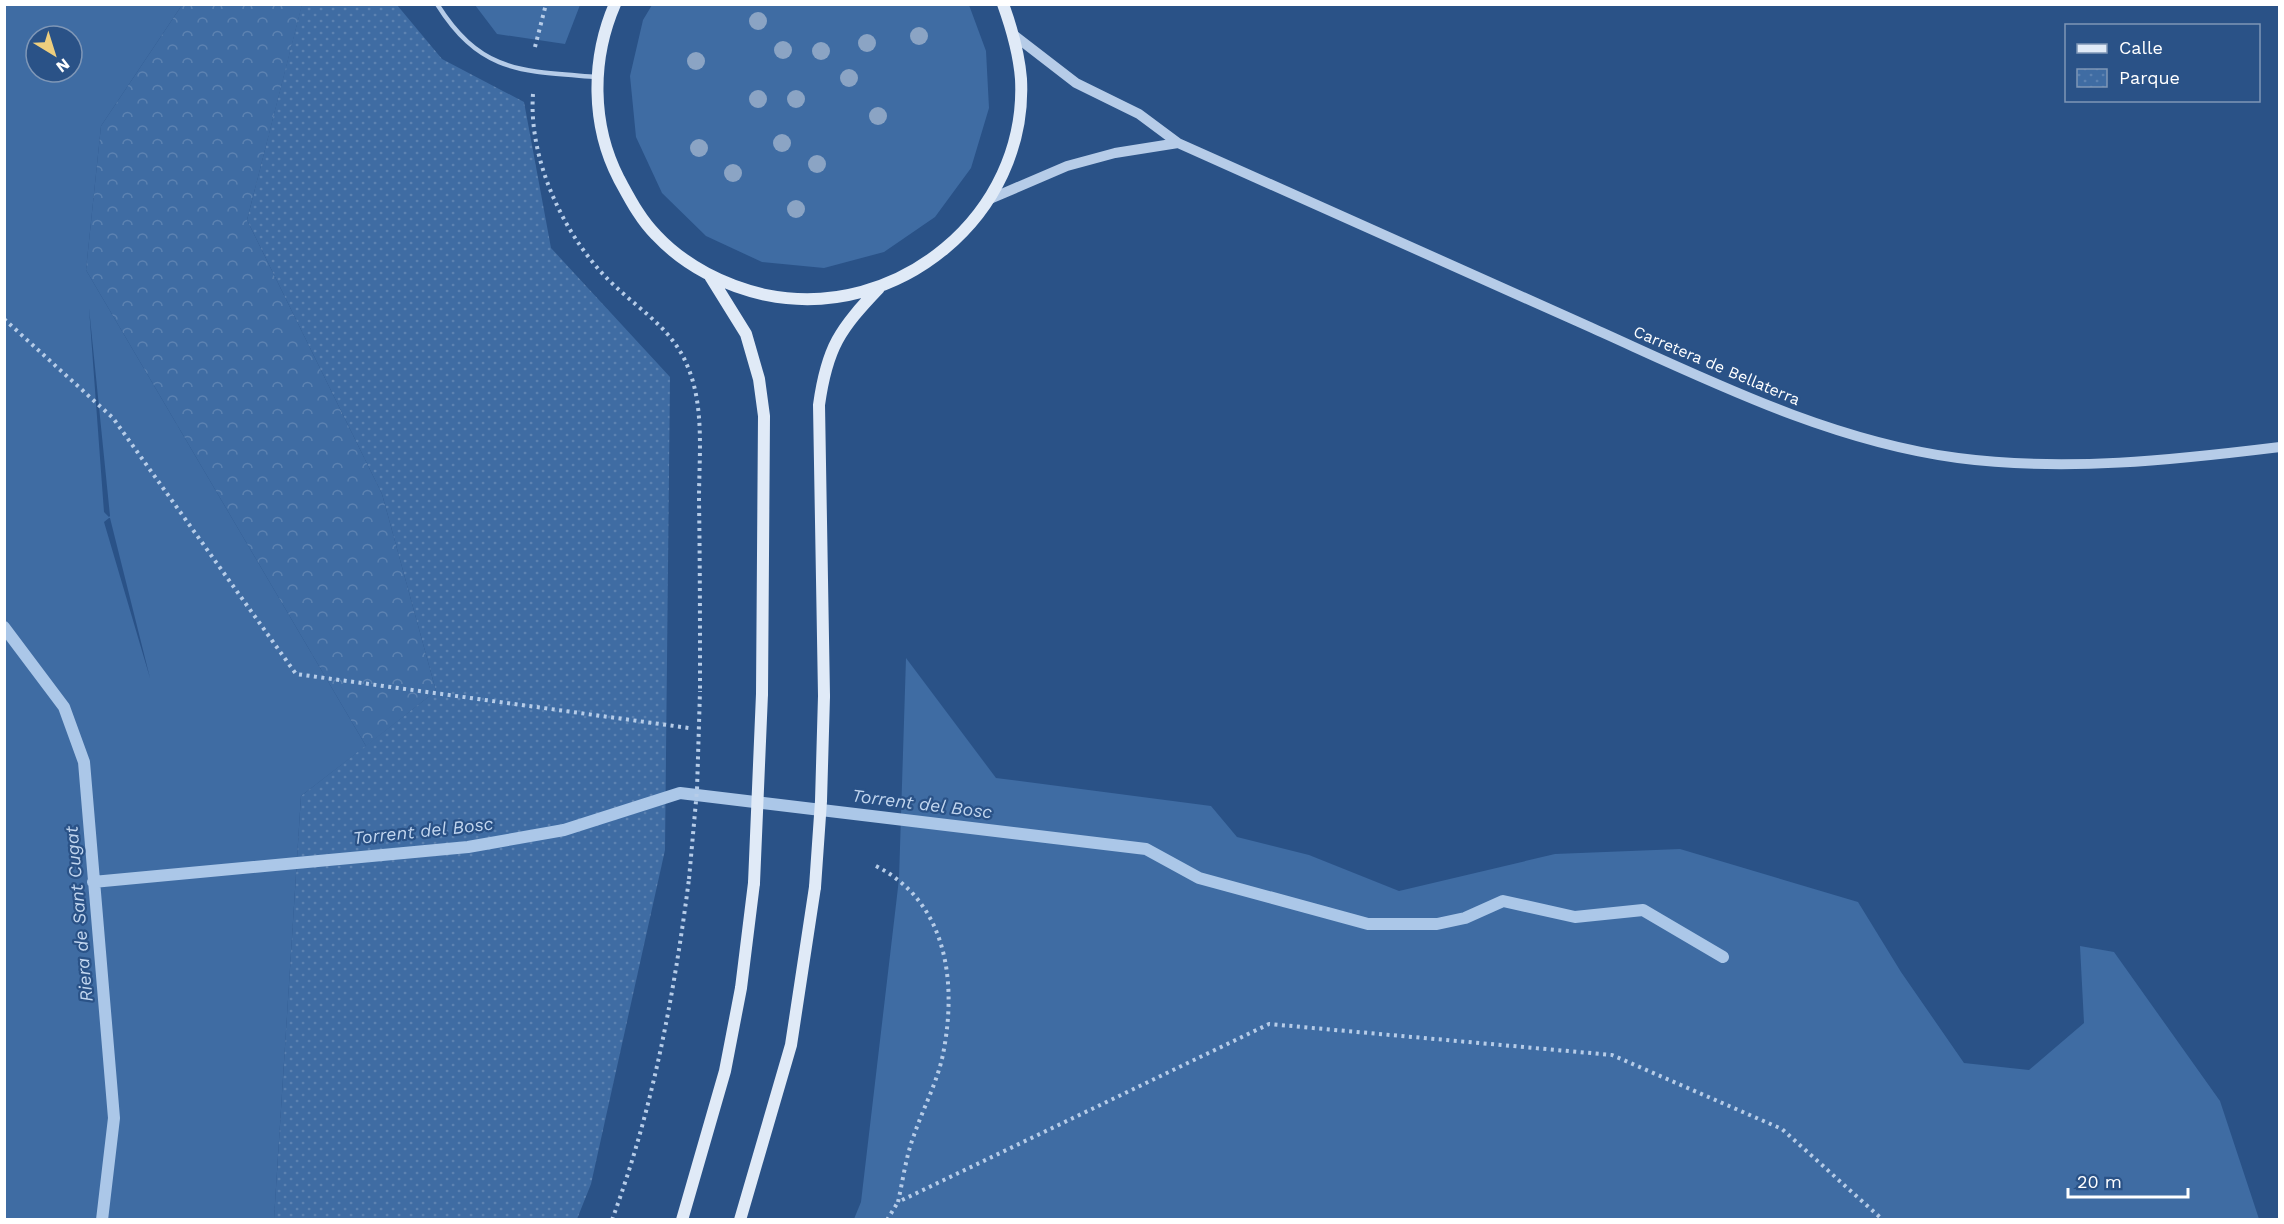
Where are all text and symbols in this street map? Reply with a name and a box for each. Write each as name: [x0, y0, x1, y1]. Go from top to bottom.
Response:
north arrow: [24, 24, 84, 84]
legend: [2065, 24, 2260, 102]
text: Calle: [2119, 37, 2163, 58]
text: N: [52, 54, 73, 77]
text: Parque: [2119, 67, 2180, 88]
street label: Carretera de Bellaterra: [1631, 322, 1803, 409]
water label: Torrent del Bosc: [851, 784, 994, 823]
water label: Torrent del Bosc: [352, 813, 494, 848]
water label: Riera de Sant Cugat: [60, 825, 97, 1003]
scale bar: [2068, 1161, 2188, 1199]
text: 20 m: [2077, 1171, 2122, 1192]

